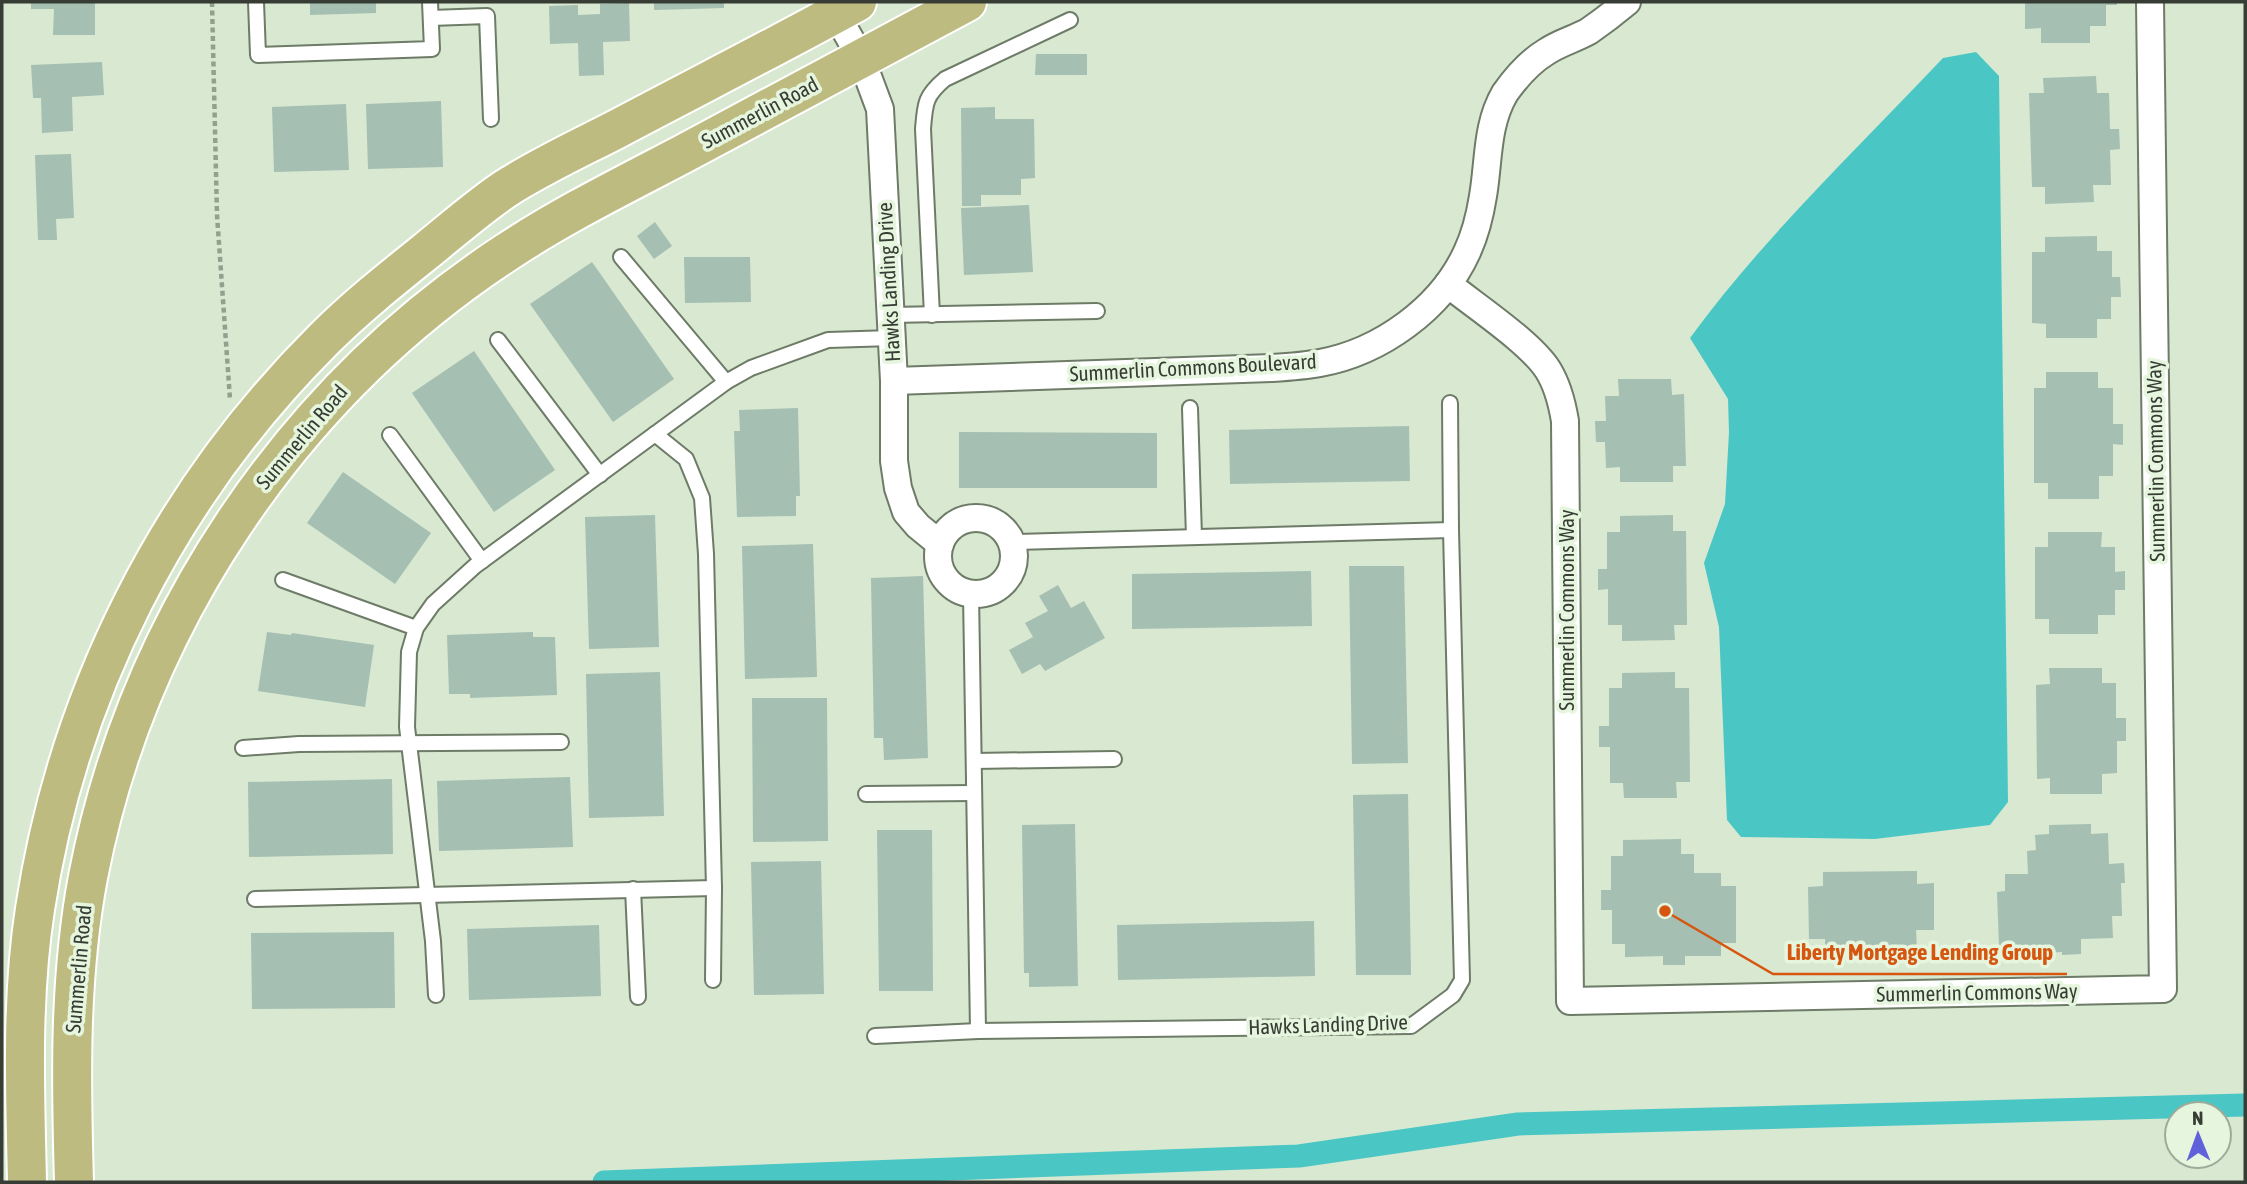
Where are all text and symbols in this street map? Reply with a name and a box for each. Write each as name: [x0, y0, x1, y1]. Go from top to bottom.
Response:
street label: Summerlin Road: [697, 71, 822, 153]
street label: Hawks Landing Drive: [872, 202, 904, 362]
street label: Summerlin Commons Boulevard: [1069, 349, 1317, 385]
street label: Summerlin Commons Way: [2141, 360, 2169, 562]
street label: Summerlin Road: [251, 379, 352, 493]
street label: Summerlin Commons Way: [1554, 509, 1578, 711]
street label: Summerlin Road: [60, 904, 96, 1034]
callout: Liberty Mortgage Lending Group: [1773, 930, 2067, 974]
text: Liberty Mortgage Lending Group: [1787, 939, 2053, 965]
street label: Summerlin Commons Way: [1876, 978, 2078, 1006]
street label: Hawks Landing Drive: [1248, 1009, 1408, 1039]
north arrow: [2163, 1100, 2233, 1170]
text: N: [2192, 1107, 2204, 1129]

